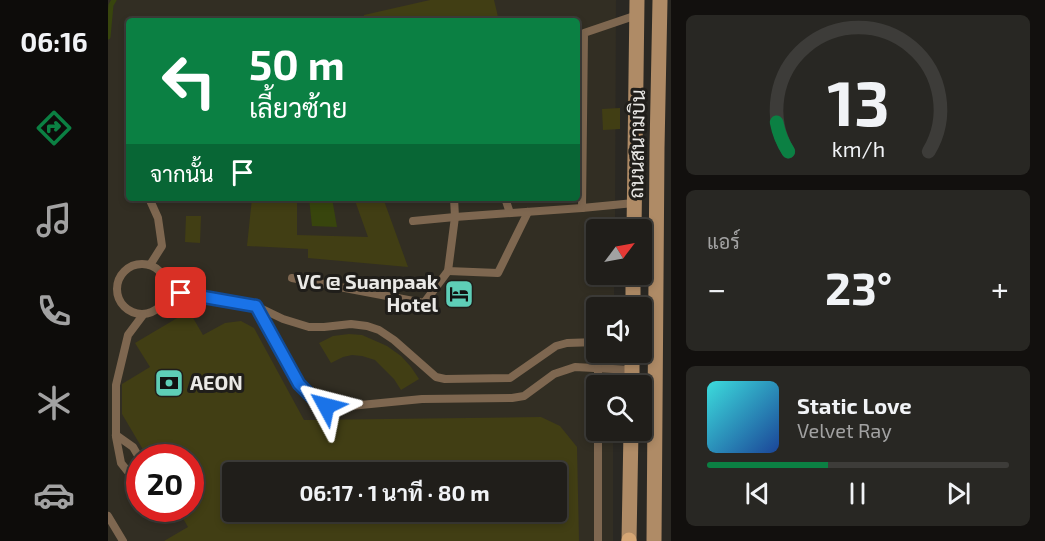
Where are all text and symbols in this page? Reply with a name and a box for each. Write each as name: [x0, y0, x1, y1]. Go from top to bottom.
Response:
text: 06:16: [20, 25, 88, 57]
text: 50 m: [249, 38, 345, 88]
icon: left: [150, 42, 228, 120]
text: 13: [827, 64, 889, 139]
street label: ถนนสนามบิน: [623, 89, 649, 199]
text: เลี้ยวซ้าย: [249, 91, 347, 123]
icon: directions: [33, 107, 75, 149]
text: km/h: [831, 137, 885, 162]
icon: arrive: [226, 156, 259, 189]
text: จากนั้น: [150, 160, 214, 186]
icon: music: [33, 199, 75, 241]
north arrow: [586, 219, 652, 285]
map controls: [586, 219, 652, 441]
text: แอร์: [707, 229, 740, 253]
text: 23°: [825, 260, 892, 314]
pin: [155, 267, 206, 318]
text: −: [707, 268, 726, 308]
text: +: [991, 268, 1009, 308]
place label: VC @ Suanpaak Hotel: [297, 269, 439, 316]
icon: arrive: [164, 276, 197, 309]
hotel icon: VC @ Suanpaak Hotel: [443, 278, 475, 310]
icon: phone: [33, 290, 75, 332]
button: sound: [586, 297, 652, 363]
bank icon: AEON: [153, 367, 185, 399]
place label: AEON: [190, 370, 243, 394]
position arrow: [294, 374, 358, 438]
button: search: [586, 375, 652, 441]
icon: climate: [33, 382, 75, 424]
text: Static Love: [797, 392, 912, 418]
text: Velvet Ray: [797, 418, 892, 442]
speed limit sign: 20: [126, 444, 204, 522]
icon: car: [33, 474, 75, 516]
icon: previous: [741, 477, 774, 510]
icon: pause: [841, 477, 874, 510]
icon: next: [942, 477, 975, 510]
text: 06:17 · 1 นาที · 80 m: [299, 479, 490, 505]

